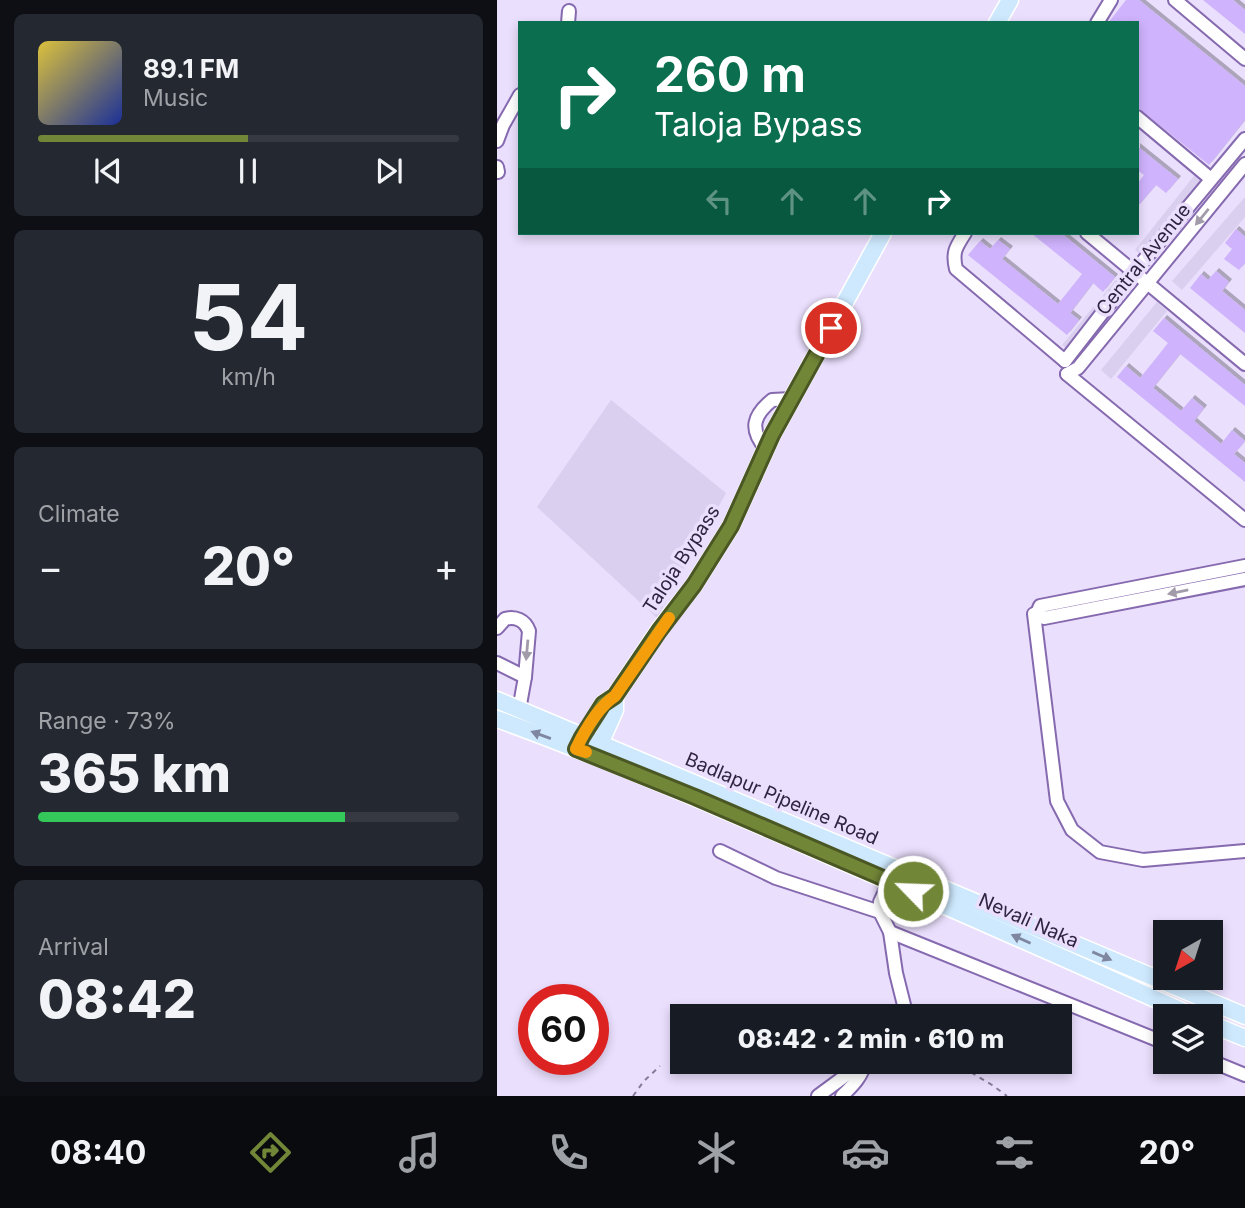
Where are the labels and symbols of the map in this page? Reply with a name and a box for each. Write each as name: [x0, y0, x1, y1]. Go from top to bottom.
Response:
street label: Central Avenue: [1091, 199, 1195, 320]
one-way arrow: [1195, 209, 1210, 226]
pin: [801, 298, 861, 358]
street label: Taloja Bypass: [638, 501, 725, 617]
one-way arrow: [1167, 587, 1189, 598]
one-way arrow: [522, 639, 533, 661]
one-way arrow: [531, 730, 552, 741]
street label: Badlapur Pipeline Road: [682, 747, 882, 850]
position arrow: [876, 854, 950, 928]
street label: Nevali Naka: [975, 888, 1082, 953]
north arrow: [1153, 920, 1223, 990]
one-way arrow: [1010, 934, 1031, 945]
one-way arrow: [1091, 950, 1112, 961]
speed limit sign: 60: [518, 984, 609, 1075]

